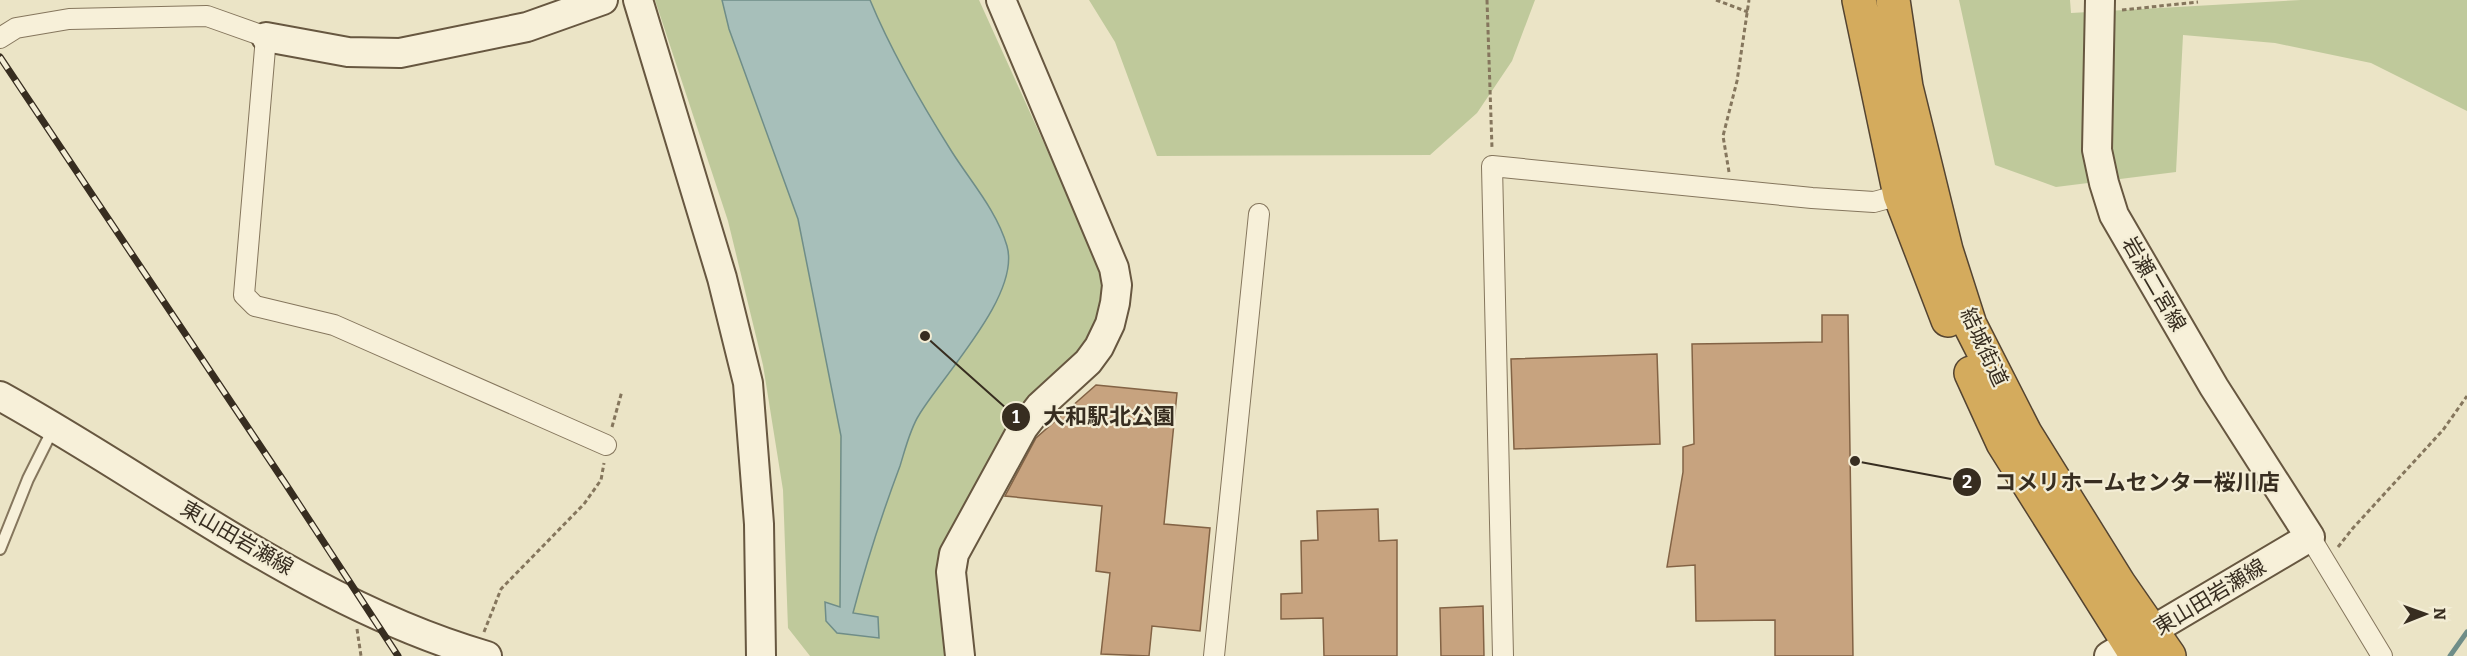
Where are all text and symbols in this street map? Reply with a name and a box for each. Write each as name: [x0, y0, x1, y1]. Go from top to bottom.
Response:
street label: 岩瀬二宮線: [2116, 232, 2192, 336]
street label: 結城街道: [1954, 303, 2014, 391]
callout: 大和駅北公園: [1001, 397, 1187, 437]
text: 大和駅北公園: [1043, 403, 1175, 430]
text: 1: [1012, 406, 1020, 428]
callout: コメリホームセンター桜川店: [1952, 462, 2292, 502]
text: コメリホームセンター桜川店: [1994, 469, 2280, 496]
text: 2: [1962, 471, 1972, 493]
street label: 東山田岩瀬線: [176, 495, 298, 581]
street label: 東山田岩瀬線: [2149, 553, 2271, 641]
north arrow: [2395, 584, 2455, 644]
text: N: [2430, 607, 2449, 620]

